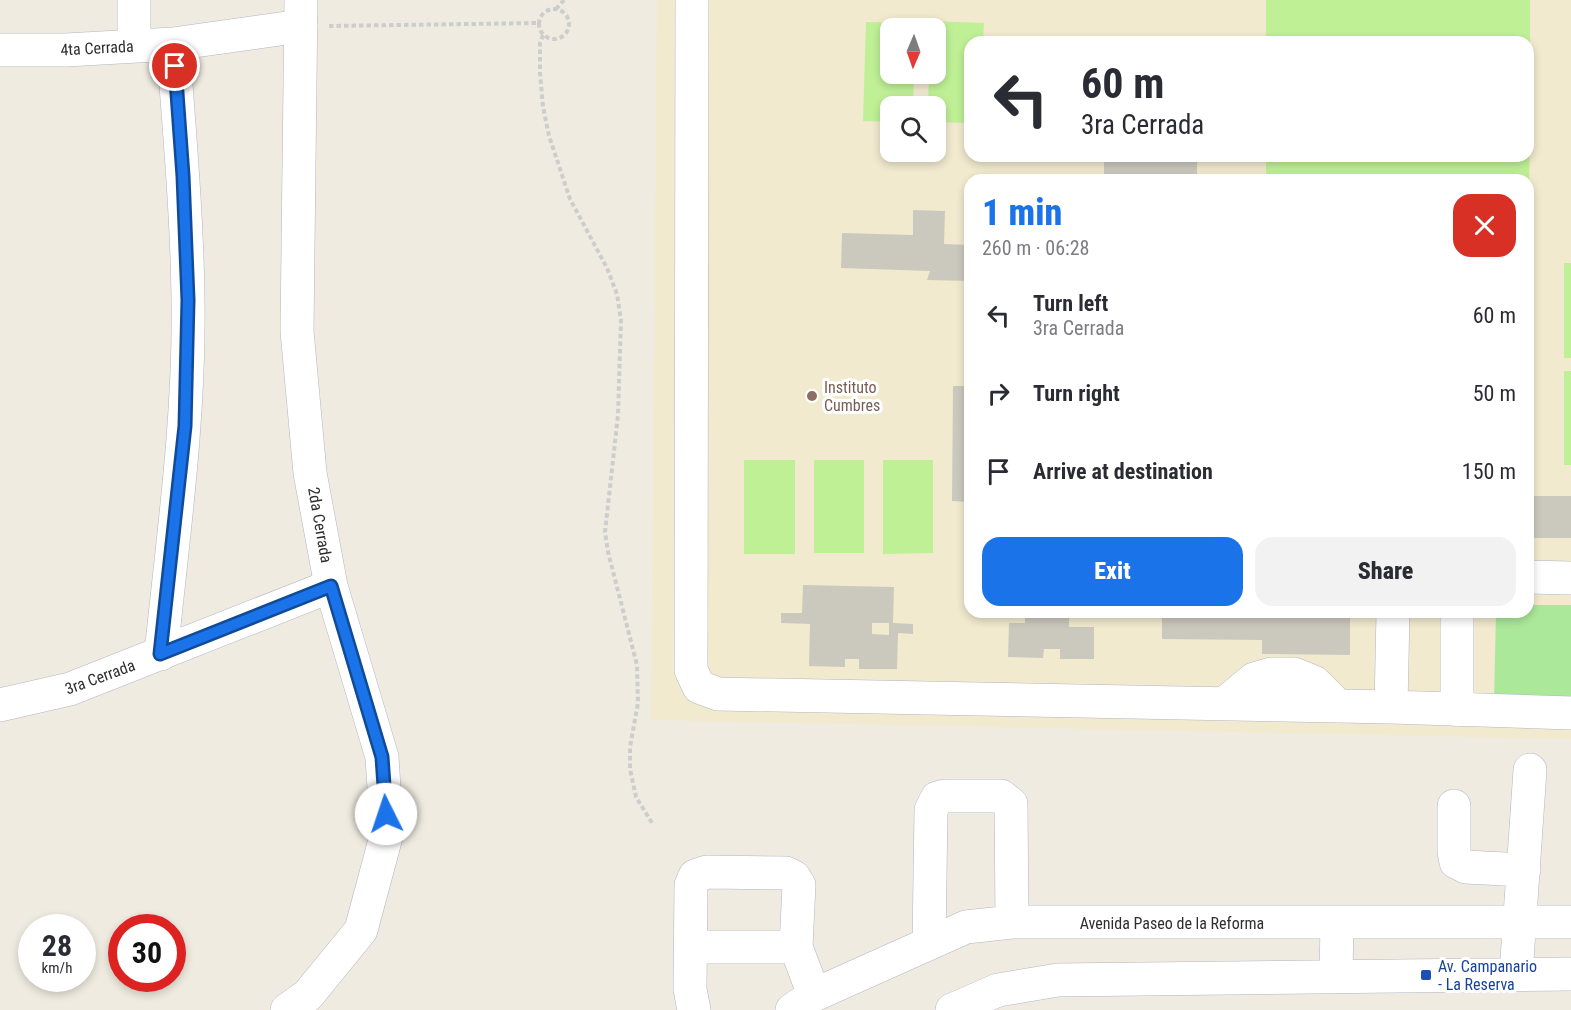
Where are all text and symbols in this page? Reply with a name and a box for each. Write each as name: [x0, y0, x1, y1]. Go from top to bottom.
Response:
north arrow: [880, 18, 946, 84]
map controls: [880, 18, 946, 162]
street label: 4ta Cerrada: [60, 37, 134, 59]
pin: [149, 40, 200, 91]
icon: arrive: [158, 49, 191, 82]
text: 60 m: [1081, 59, 1164, 108]
icon: left: [982, 60, 1060, 138]
button: search: [880, 96, 946, 162]
text: 3ra Cerrada: [1081, 109, 1204, 141]
text: 1 min: [982, 192, 1062, 234]
button: close: [1453, 194, 1516, 257]
text: 260 m · 06:28: [982, 236, 1089, 260]
text: Turn left: [1033, 291, 1108, 316]
icon: left: [982, 299, 1015, 332]
text: 60 m: [1473, 303, 1516, 328]
text: 3ra Cerrada: [1033, 316, 1124, 340]
icon: right: [982, 377, 1015, 410]
place label: Instituto Cumbres: [824, 378, 880, 415]
text: Turn right: [1033, 381, 1120, 406]
text: 50 m: [1473, 381, 1516, 406]
marker: Instituto Cumbres: [805, 389, 819, 403]
icon: arrive: [982, 455, 1015, 488]
text: Arrive at destination: [1033, 459, 1213, 484]
text: 150 m: [1462, 459, 1516, 484]
street label: 2da Cerrada: [304, 486, 336, 564]
button: Exit: [982, 537, 1243, 606]
button: Share: [1255, 537, 1516, 606]
street label: 3ra Cerrada: [62, 656, 138, 698]
position arrow: [354, 782, 418, 846]
speed limit sign: 30: [108, 914, 186, 992]
street label: Avenida Paseo de la Reforma: [1080, 914, 1264, 933]
text: 28: [42, 928, 72, 963]
place label: Av. Campanario - La Reserva: [1438, 957, 1537, 994]
text: km/h: [42, 959, 72, 977]
marker: Av. Campanario - La Reserva: [1419, 968, 1433, 982]

